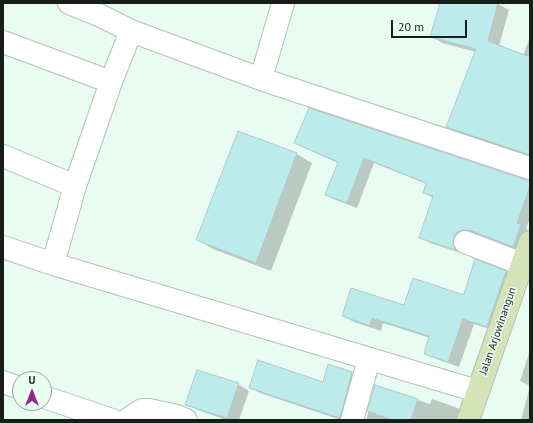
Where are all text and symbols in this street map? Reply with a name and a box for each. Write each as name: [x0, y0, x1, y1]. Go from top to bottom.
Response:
scale bar: [393, 12, 469, 38]
text: 20 m: [398, 19, 424, 34]
street label: Jalan Arjowinangun: [477, 286, 519, 376]
north arrow: [12, 371, 52, 411]
text: U: [29, 373, 35, 387]

